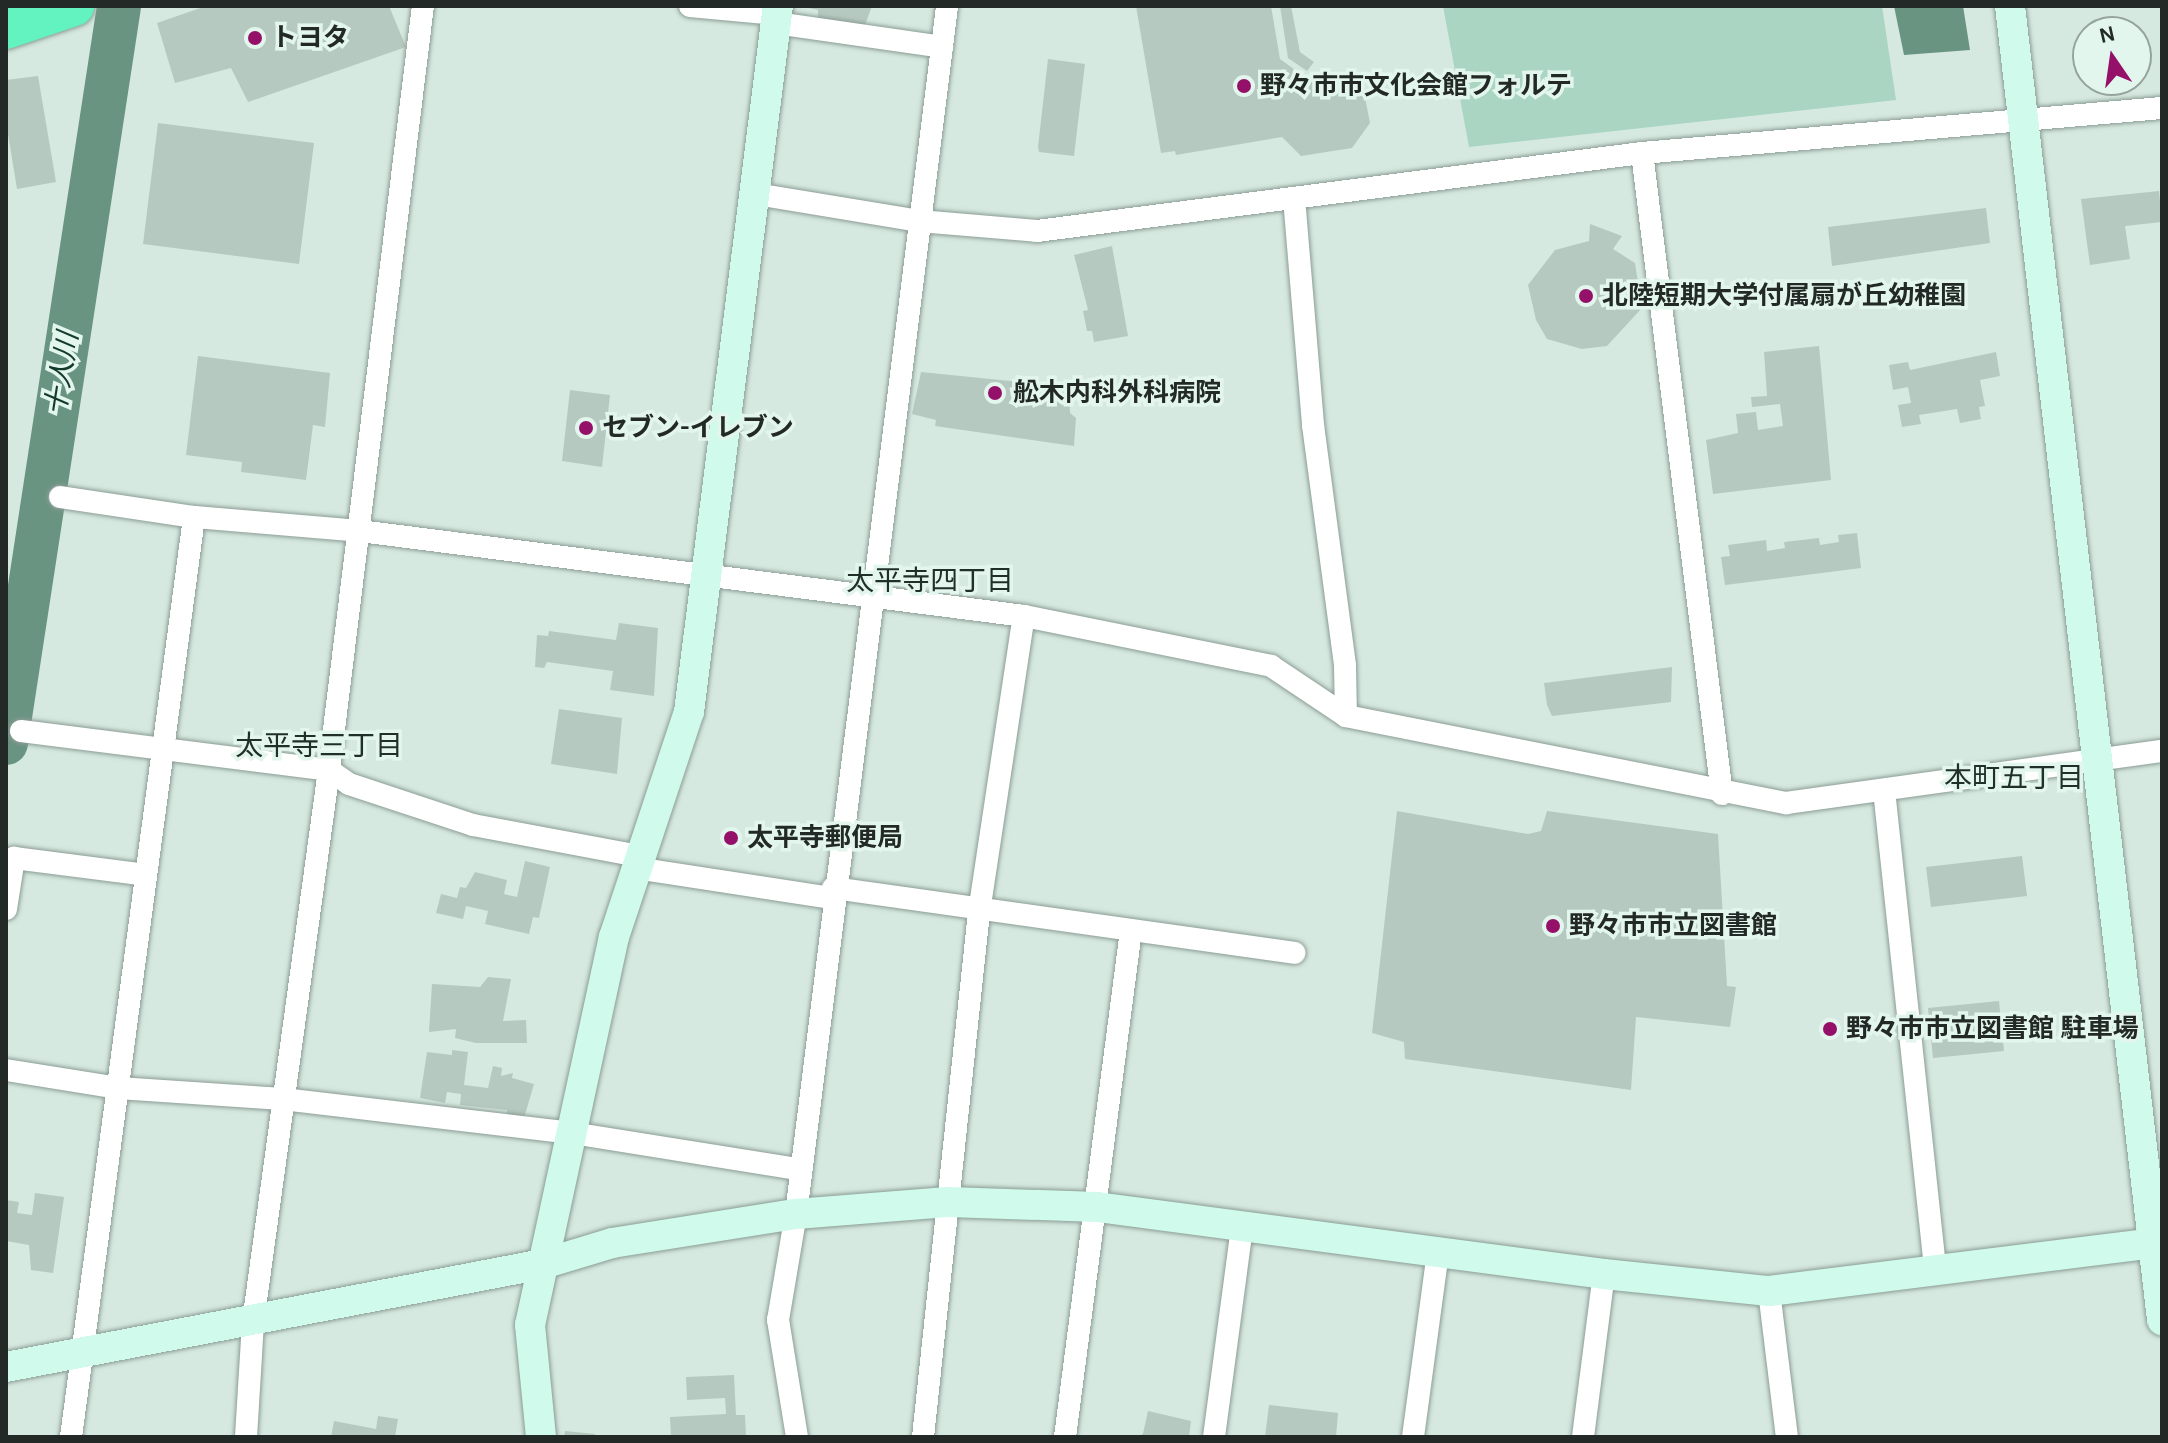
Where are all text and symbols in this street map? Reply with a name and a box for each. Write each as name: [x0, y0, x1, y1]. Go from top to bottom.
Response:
north arrow: [2072, 16, 2152, 96]
text: N: [2096, 20, 2118, 49]
place label: トヨタ: [271, 22, 349, 54]
marker: トヨタ: [246, 29, 264, 47]
place label: 野々市市文化会館フォルテ: [1260, 70, 1572, 102]
marker: 野々市市文化会館フォルテ: [1235, 77, 1253, 95]
place label: 北陸短期大学付属扇が丘幼稚園: [1602, 280, 1966, 312]
marker: 北陸短期大学付属扇が丘幼稚園: [1577, 287, 1595, 305]
water label: 十人川: [39, 330, 85, 418]
place label: 舩木内科外科病院: [1013, 377, 1221, 409]
marker: 舩木内科外科病院: [984, 382, 1006, 404]
place label: セブン-イレブン: [602, 412, 794, 444]
marker: セブン-イレブン: [577, 419, 595, 437]
district label: 太平寺四丁目: [846, 564, 1014, 598]
district label: 太平寺三丁目: [235, 729, 403, 763]
district label: 本町五丁目: [1944, 761, 2084, 795]
place label: 太平寺郵便局: [747, 822, 903, 854]
marker: 太平寺郵便局: [722, 829, 740, 847]
place label: 野々市市立図書館: [1569, 910, 1777, 942]
marker: 野々市市立図書館: [1544, 917, 1562, 935]
place label: 野々市市立図書館 駐車場: [1846, 1013, 2139, 1045]
marker: 野々市市立図書館 駐車場: [1821, 1020, 1839, 1038]

